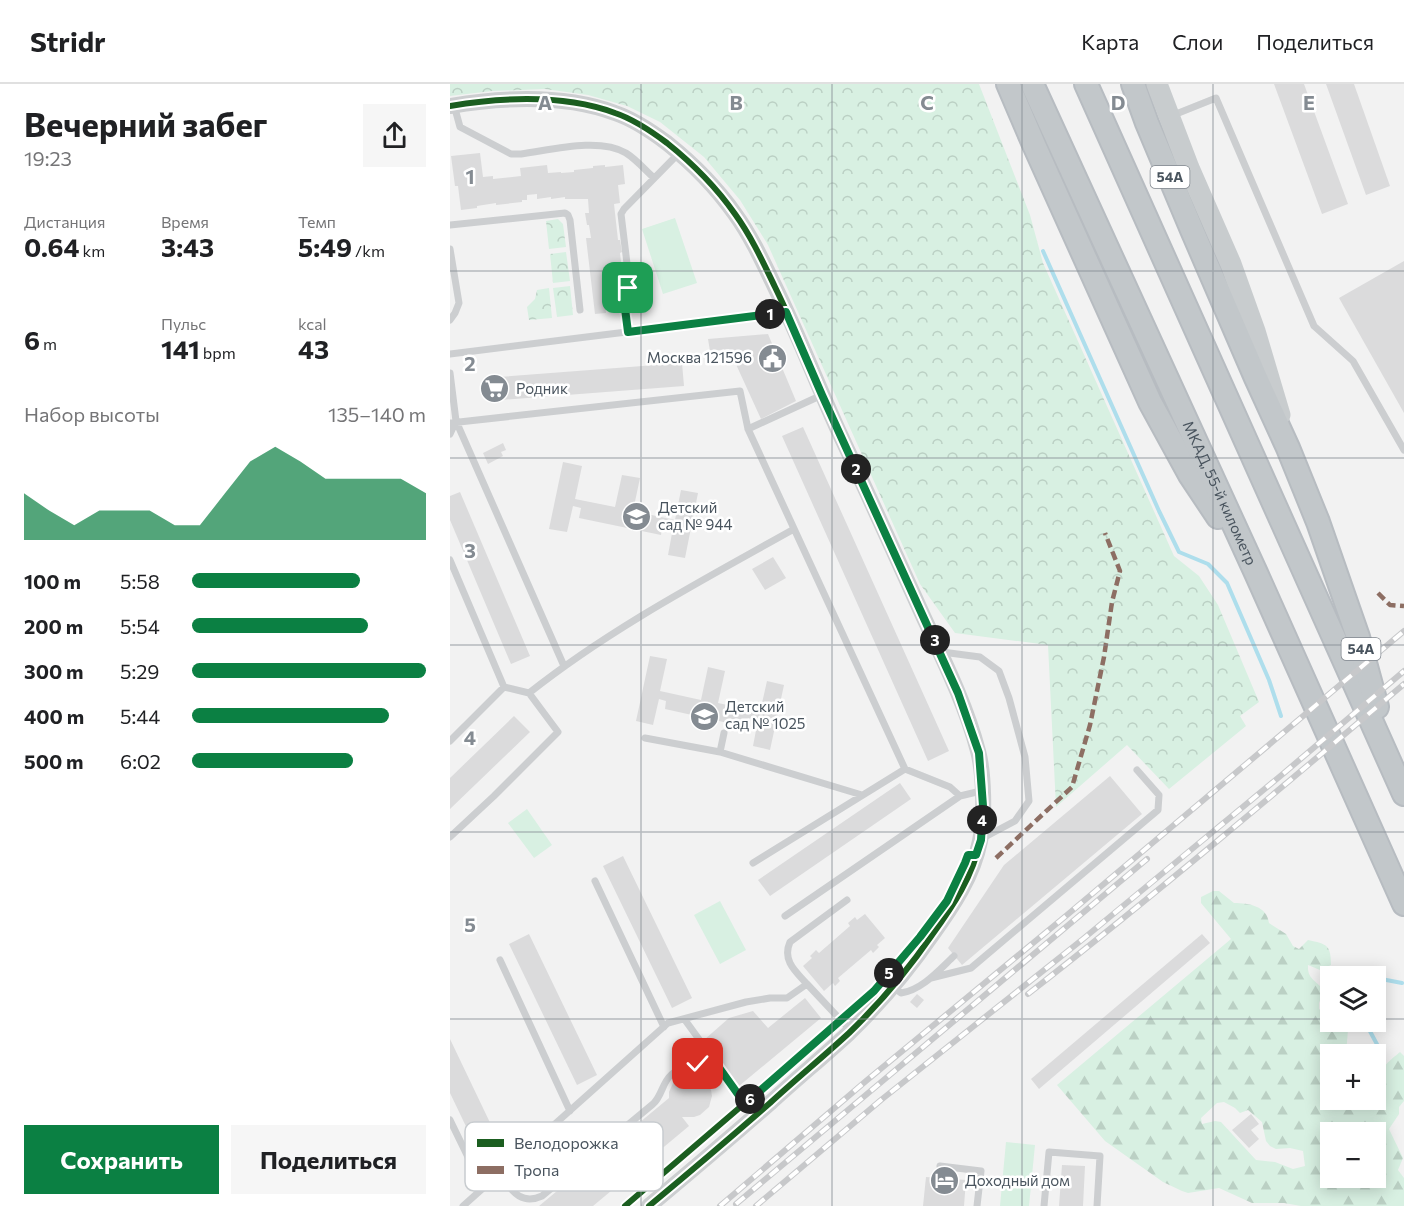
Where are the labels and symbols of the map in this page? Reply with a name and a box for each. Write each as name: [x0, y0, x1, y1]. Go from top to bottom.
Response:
text: A: [538, 90, 552, 114]
text: B: [729, 90, 743, 114]
text: C: [920, 90, 934, 114]
text: D: [1111, 90, 1125, 114]
text: E: [1303, 90, 1315, 114]
text: 1: [465, 164, 475, 188]
road number: 54А: [1150, 166, 1190, 188]
pin: [602, 262, 653, 313]
pin: 1: [755, 299, 785, 329]
public building icon: Москва 121596: [757, 342, 789, 374]
place label: Москва 121596: [647, 348, 752, 366]
text: 2: [464, 351, 476, 375]
supermarket icon: Родник: [479, 373, 511, 405]
place label: Родник: [516, 379, 568, 397]
street label: МКАД, 55-й километр: [1180, 418, 1261, 568]
pin: 2: [841, 454, 871, 484]
place label: Детский сад № 944: [658, 498, 732, 533]
school or university icon: Детский сад № 944: [621, 501, 653, 533]
text: 3: [464, 538, 476, 562]
pin: 3: [920, 625, 950, 655]
road number: 54А: [1342, 638, 1380, 660]
place label: Детский сад № 1025: [725, 697, 805, 732]
school or university icon: Детский сад № 1025: [688, 700, 720, 732]
text: 4: [464, 725, 476, 749]
pin: 4: [967, 805, 997, 835]
text: 5: [464, 912, 476, 936]
pin: 5: [874, 958, 904, 988]
pin: [672, 1038, 723, 1089]
pin: 6: [735, 1084, 765, 1114]
legend: [465, 1122, 663, 1191]
text: Велодорожка: [514, 1133, 618, 1152]
text: Тропа: [514, 1160, 559, 1179]
hotel icon: Доходный дом: [928, 1165, 960, 1197]
place label: Доходный дом: [965, 1171, 1070, 1189]

